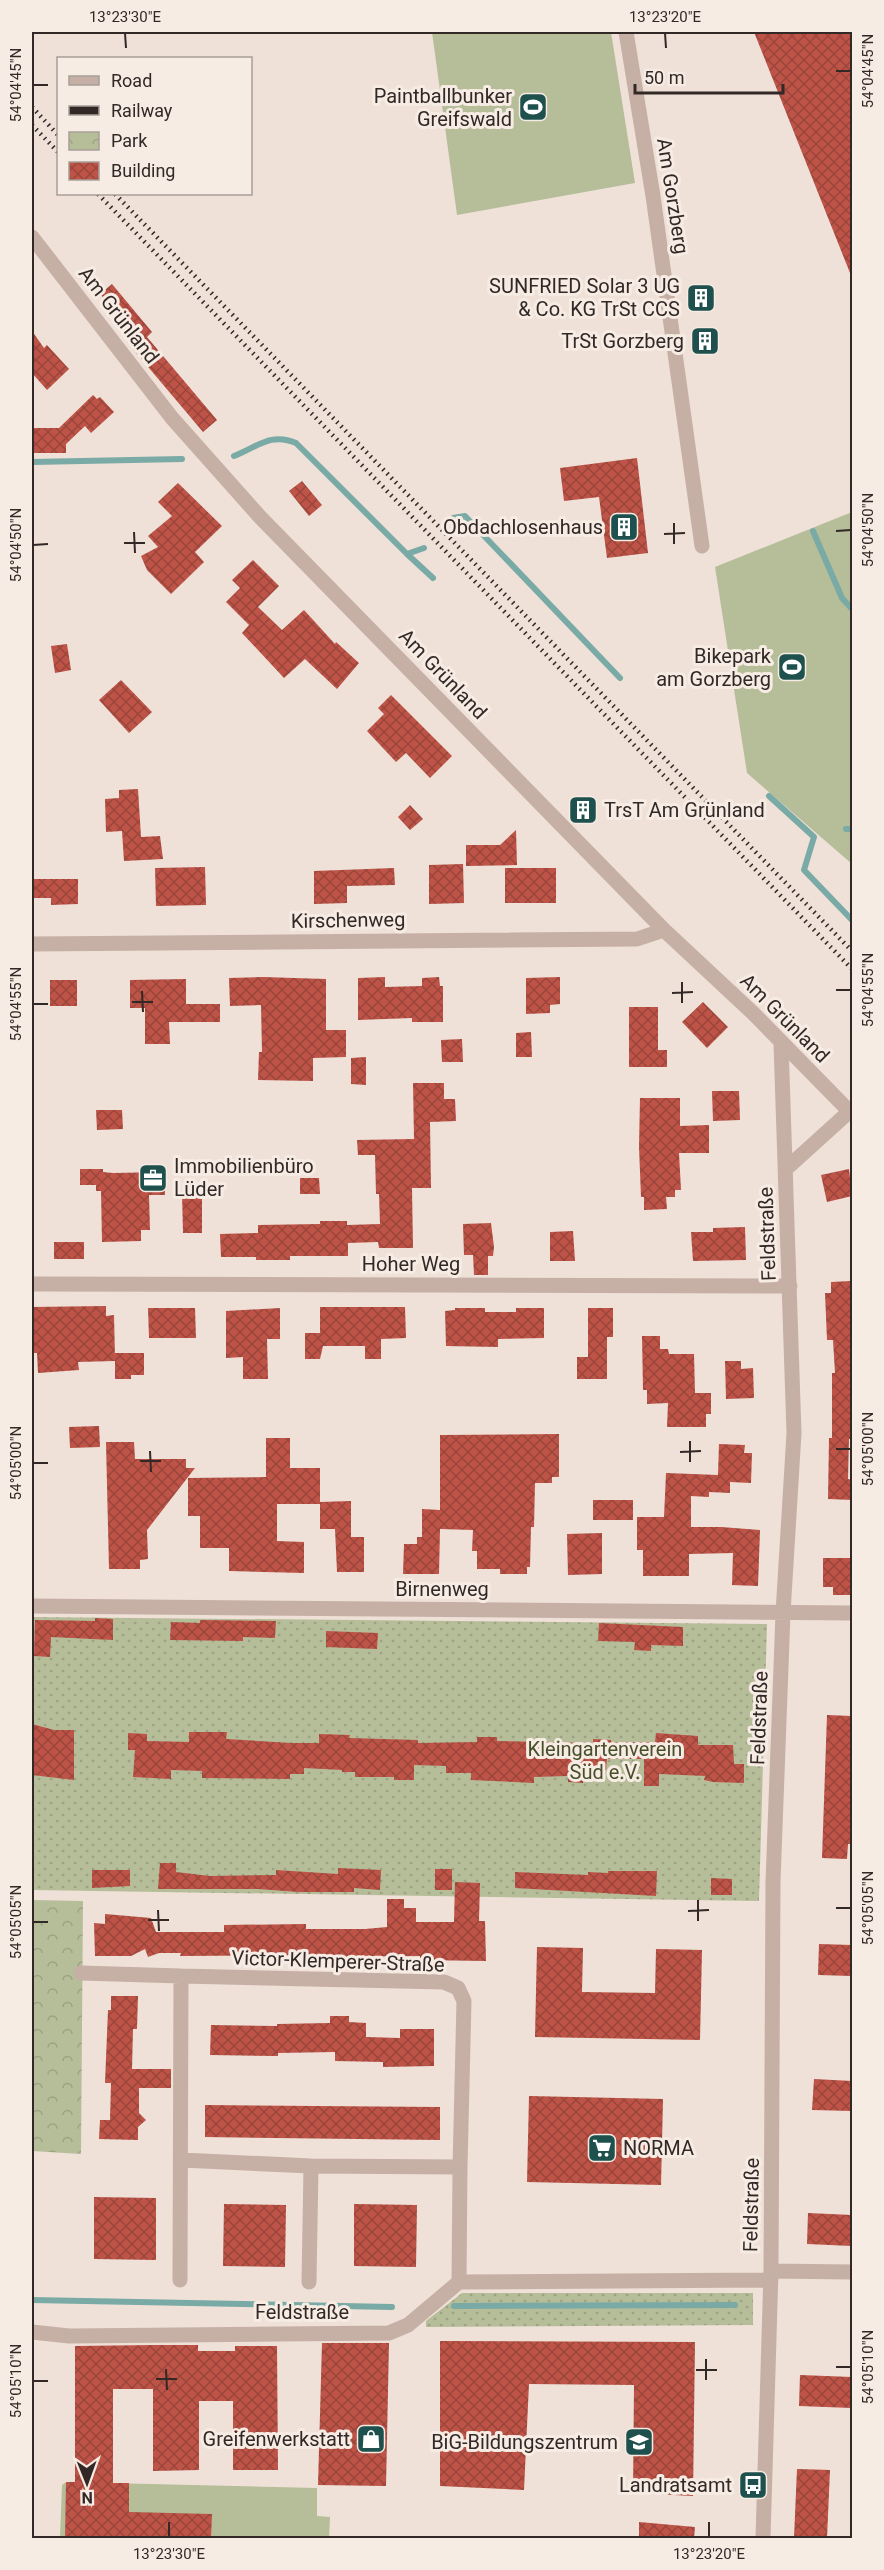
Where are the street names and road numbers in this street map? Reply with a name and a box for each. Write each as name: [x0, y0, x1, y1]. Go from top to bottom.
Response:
street label: Am Gorzberg: [652, 136, 694, 256]
street label: Am Grünland: [74, 262, 164, 368]
street label: Am Grünland: [394, 624, 492, 724]
street label: Kirschenweg: [291, 907, 405, 933]
street label: Am Grünland: [735, 968, 835, 1068]
street label: Feldstraße: [753, 1186, 781, 1282]
street label: Hoher Weg: [362, 1252, 460, 1276]
street label: Birnenweg: [395, 1577, 489, 1601]
street label: Feldstraße: [745, 1670, 773, 1766]
street label: Victor-Klemperer-Straße: [231, 1945, 445, 1977]
street label: Feldstraße: [738, 2158, 764, 2252]
street label: Feldstraße: [255, 2300, 349, 2324]

